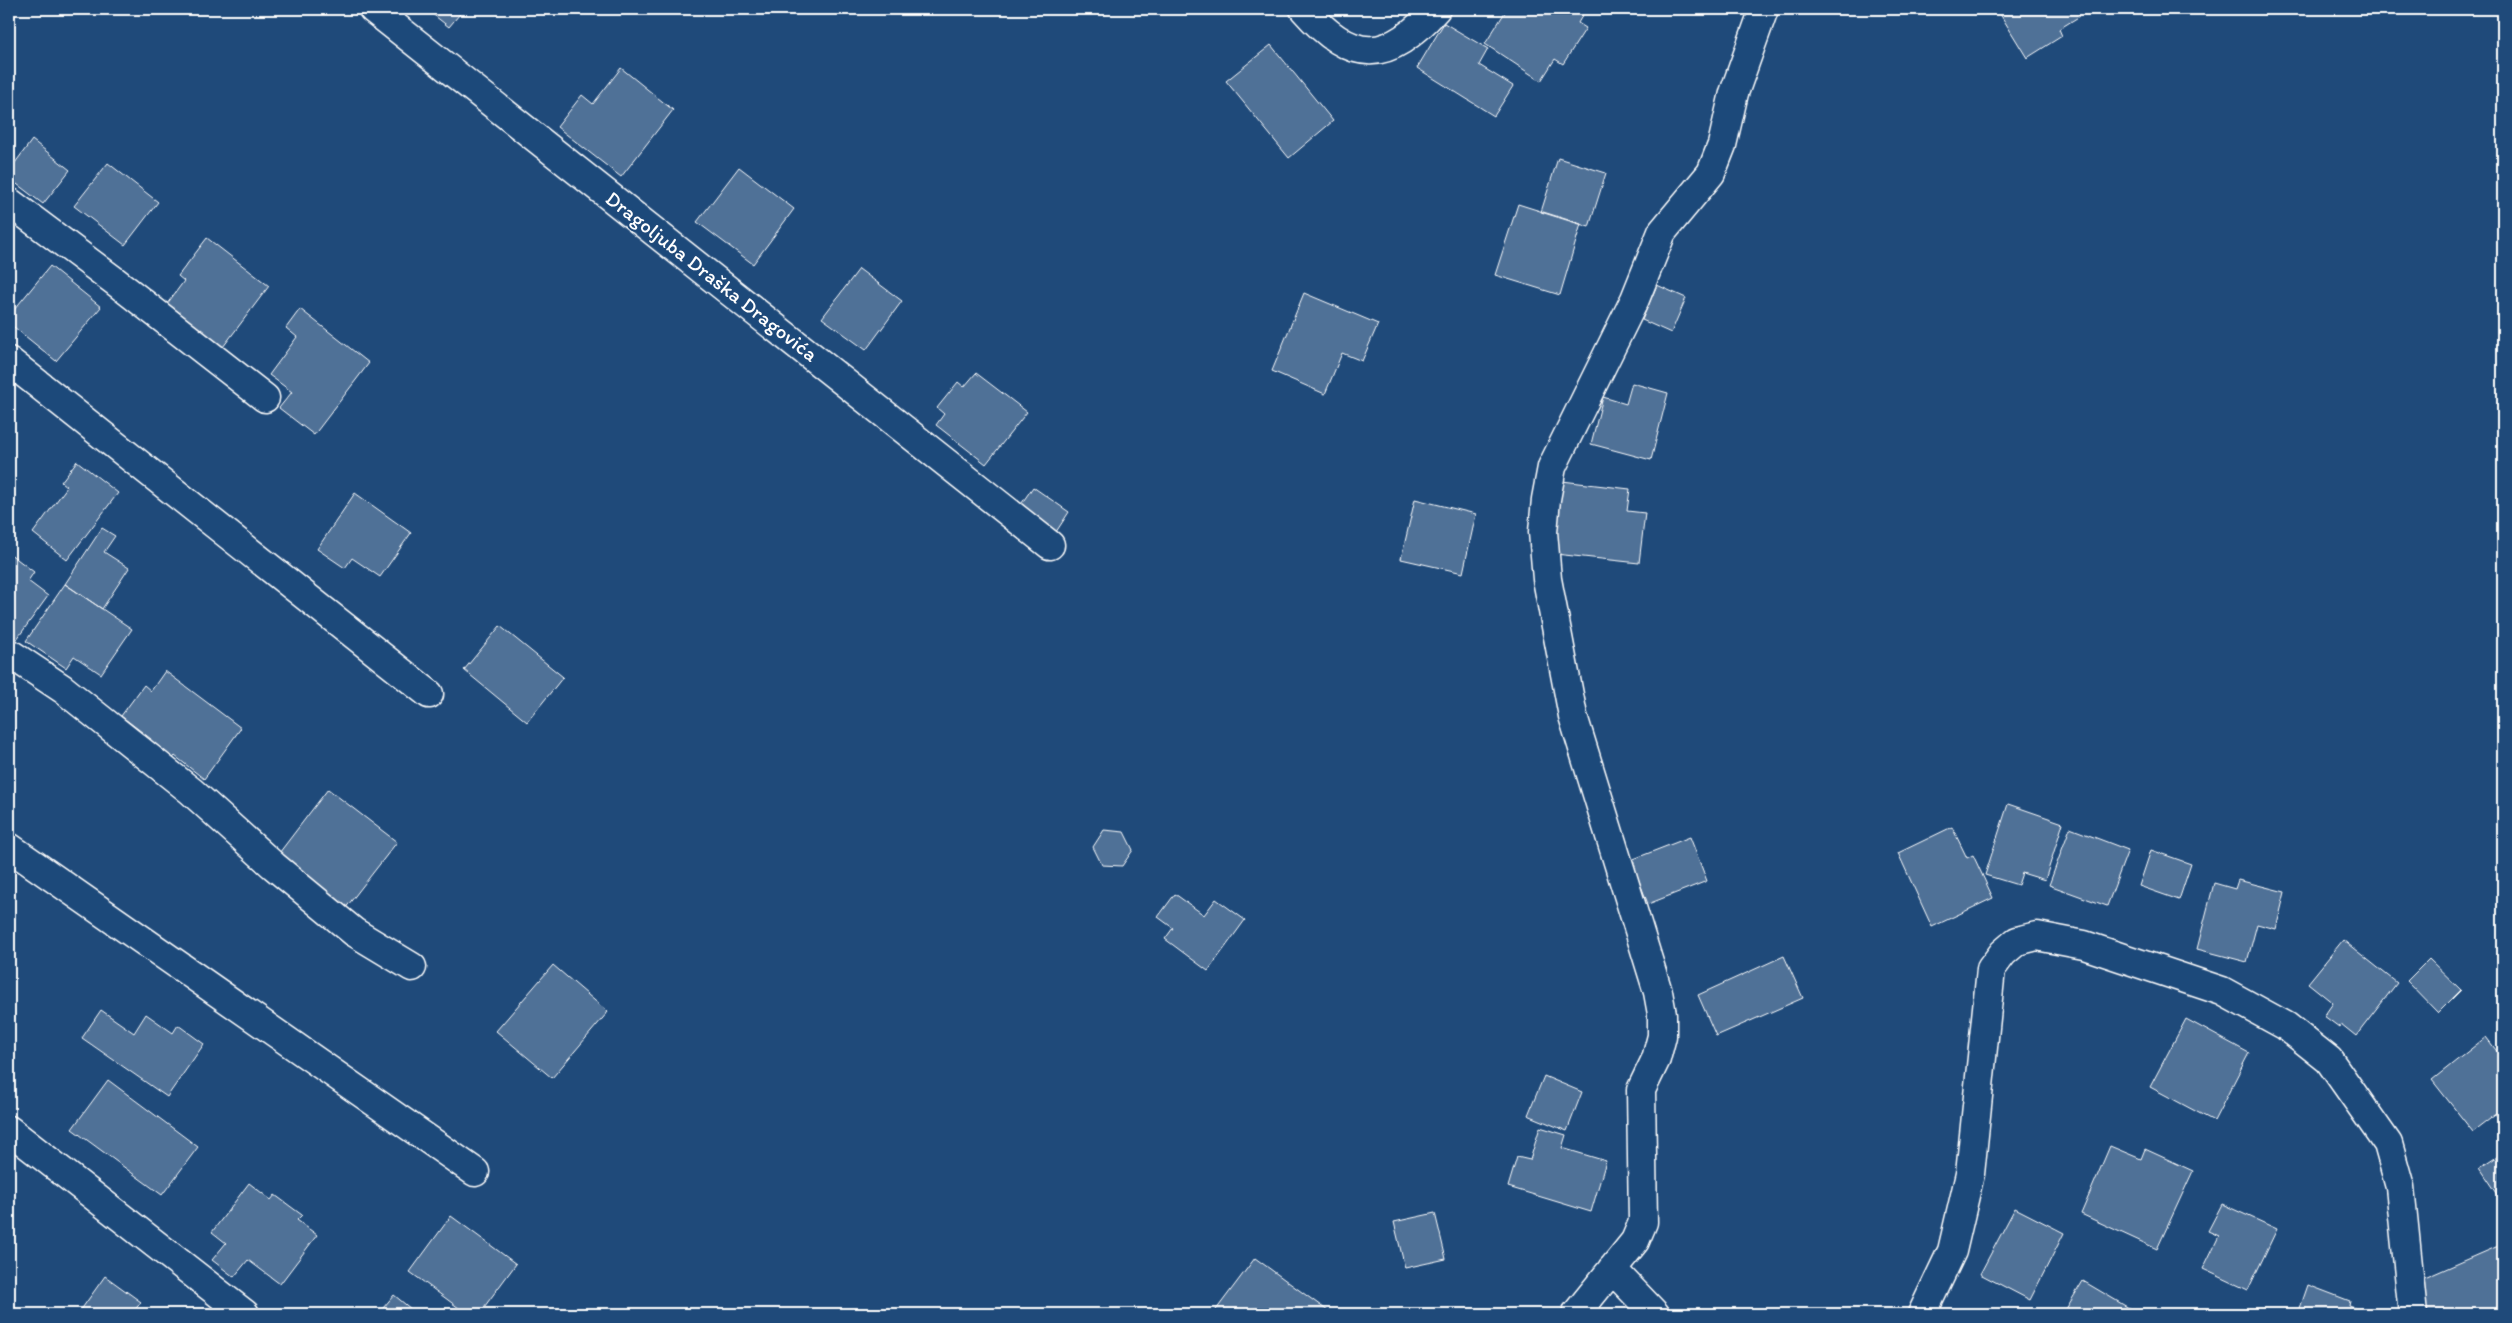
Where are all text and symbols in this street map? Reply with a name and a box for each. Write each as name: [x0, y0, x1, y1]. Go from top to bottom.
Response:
street label: Dragoljuba Draška Dragovića: [601, 185, 823, 367]

